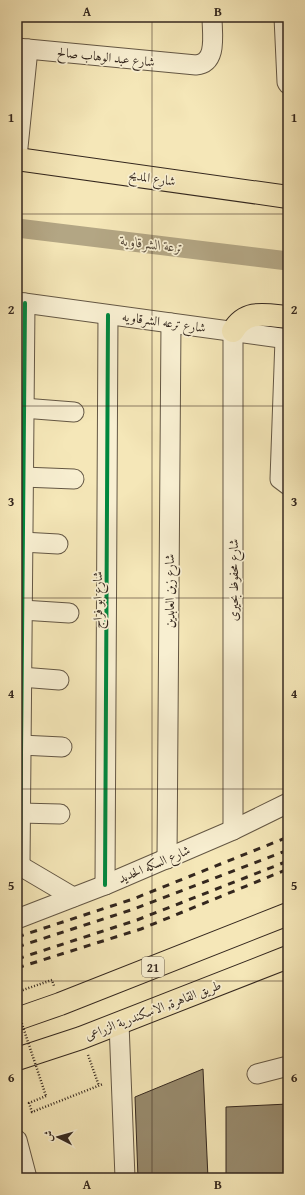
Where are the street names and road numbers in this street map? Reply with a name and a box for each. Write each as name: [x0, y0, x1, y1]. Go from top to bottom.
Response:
street label: شارع عبد الوهاب صالح: [56, 42, 156, 74]
street label: شارع المديح: [127, 165, 177, 193]
street label: شارع ترعه الشرقاويه: [121, 307, 207, 339]
street label: شارع محفوظ بحيرى: [224, 539, 245, 621]
street label: شارع زين العابدين: [160, 554, 181, 628]
street label: شارع ابو فراج: [88, 571, 109, 629]
street label: شارع السكه الحديد: [115, 840, 194, 890]
road number: 21: [142, 957, 164, 977]
street label: طريق القاهرة, الاسكندرية الزراعى: [82, 975, 224, 1045]

